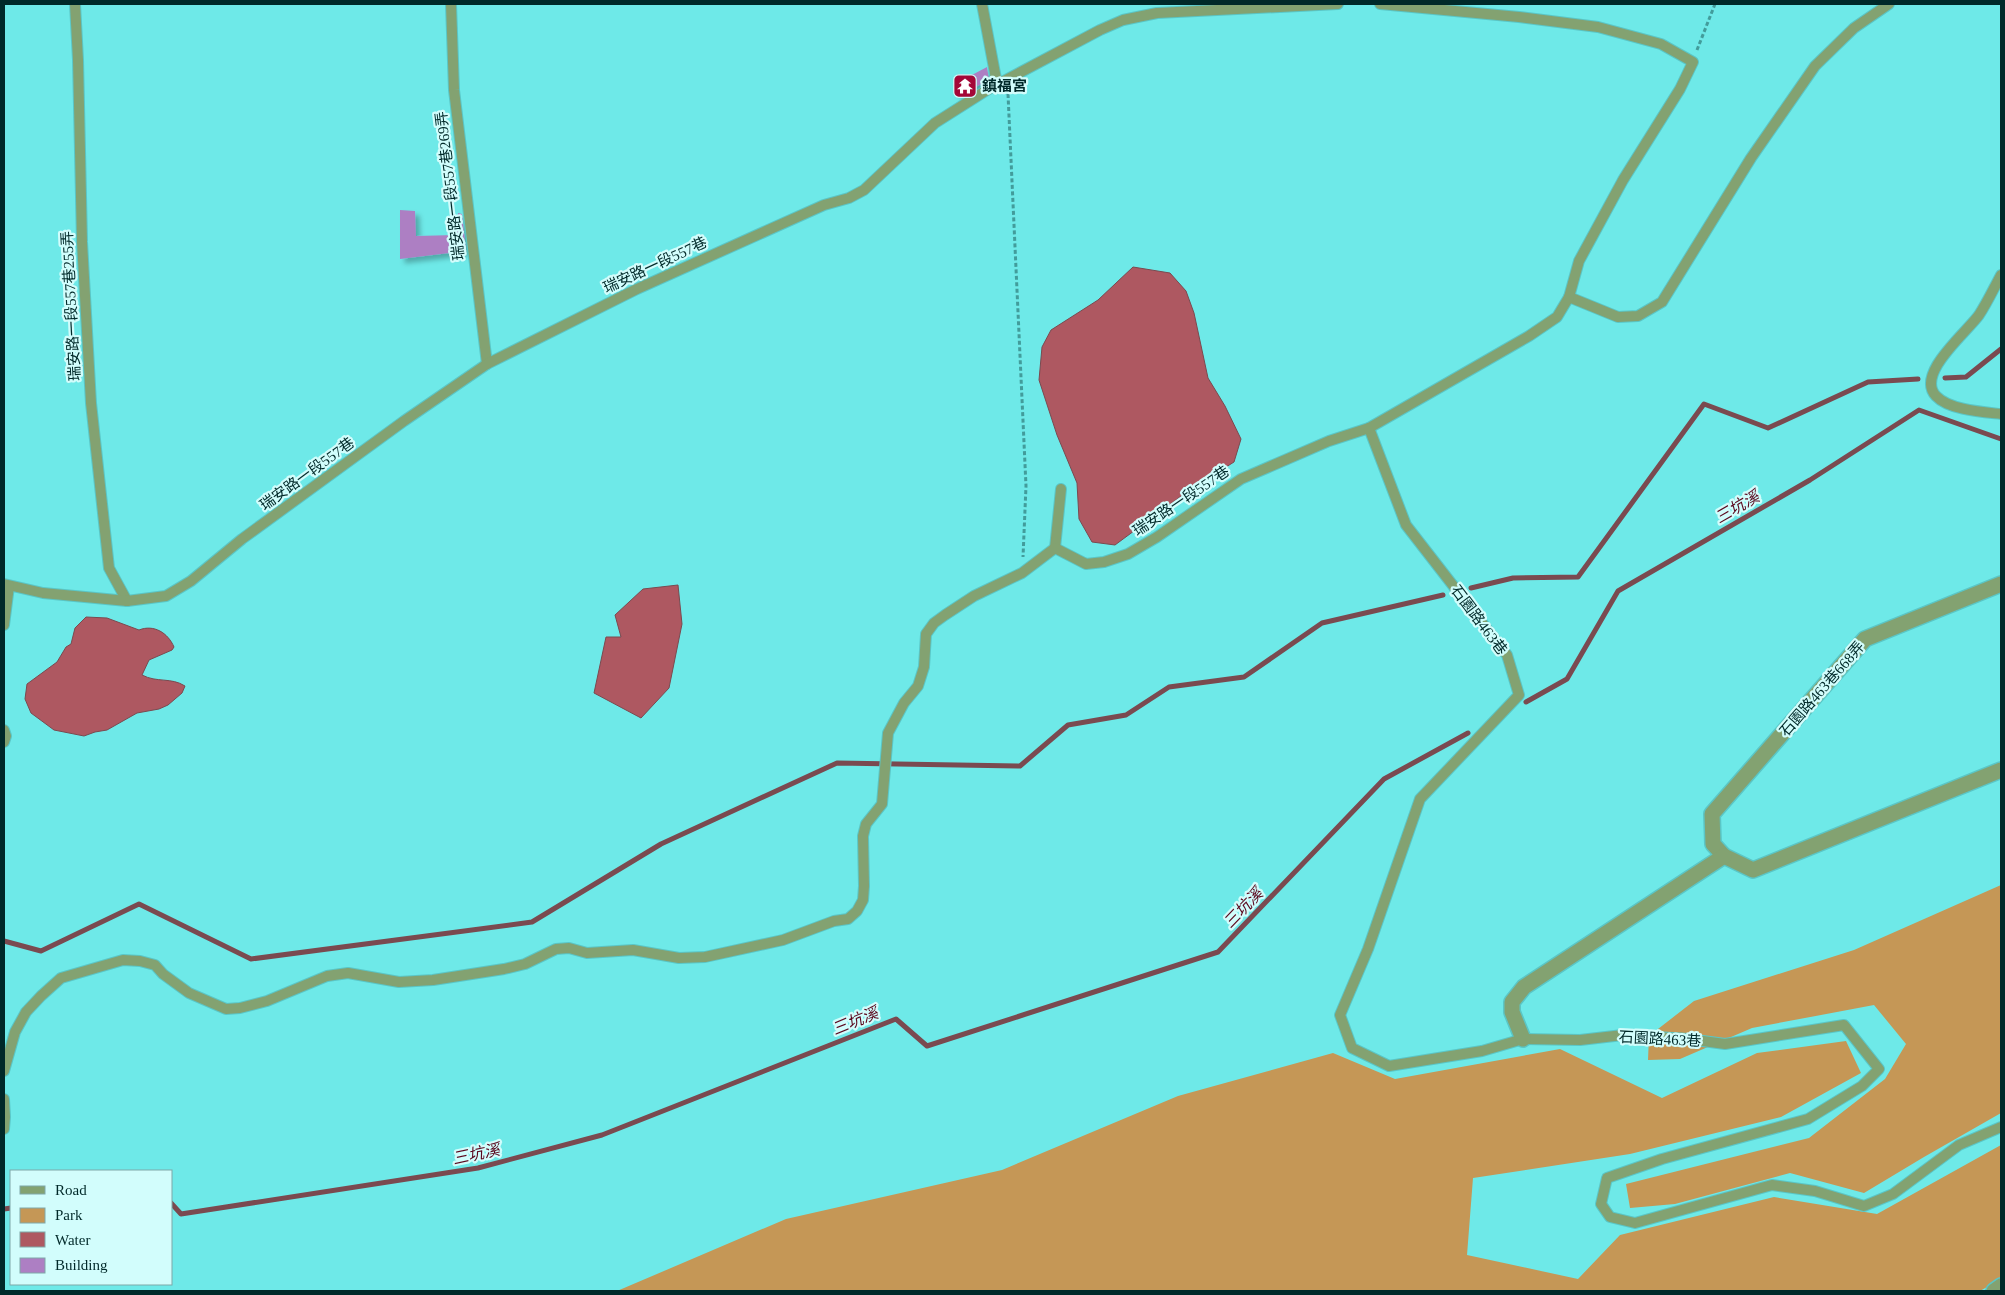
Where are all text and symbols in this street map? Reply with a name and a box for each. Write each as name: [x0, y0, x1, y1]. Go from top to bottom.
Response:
temple icon: 鎮福宮: [952, 73, 978, 99]
place label: 鎮福宮: [982, 77, 1027, 94]
street label: 瑞安路一段557巷269弄: [433, 111, 467, 261]
street label: 瑞安路一段557巷255弄: [59, 231, 83, 381]
street label: 瑞安路一段557巷: [601, 234, 709, 296]
street label: 瑞安路一段557巷: [257, 434, 357, 514]
street label: 瑞安路一段557巷: [1130, 463, 1232, 539]
water label: 三坑溪: [1712, 487, 1764, 526]
street label: 石園路463巷: [1448, 582, 1510, 658]
street label: 石園路463巷668弄: [1777, 638, 1867, 740]
water label: 三坑溪: [1220, 883, 1267, 931]
water label: 三坑溪: [830, 1003, 882, 1038]
street label: 石園路463巷: [1618, 1029, 1702, 1049]
water label: 三坑溪: [451, 1140, 503, 1167]
legend: [10, 1170, 172, 1285]
text: Road: [55, 1182, 87, 1198]
text: Park: [55, 1207, 83, 1223]
text: Water: [55, 1232, 90, 1248]
text: Building: [55, 1257, 108, 1273]

